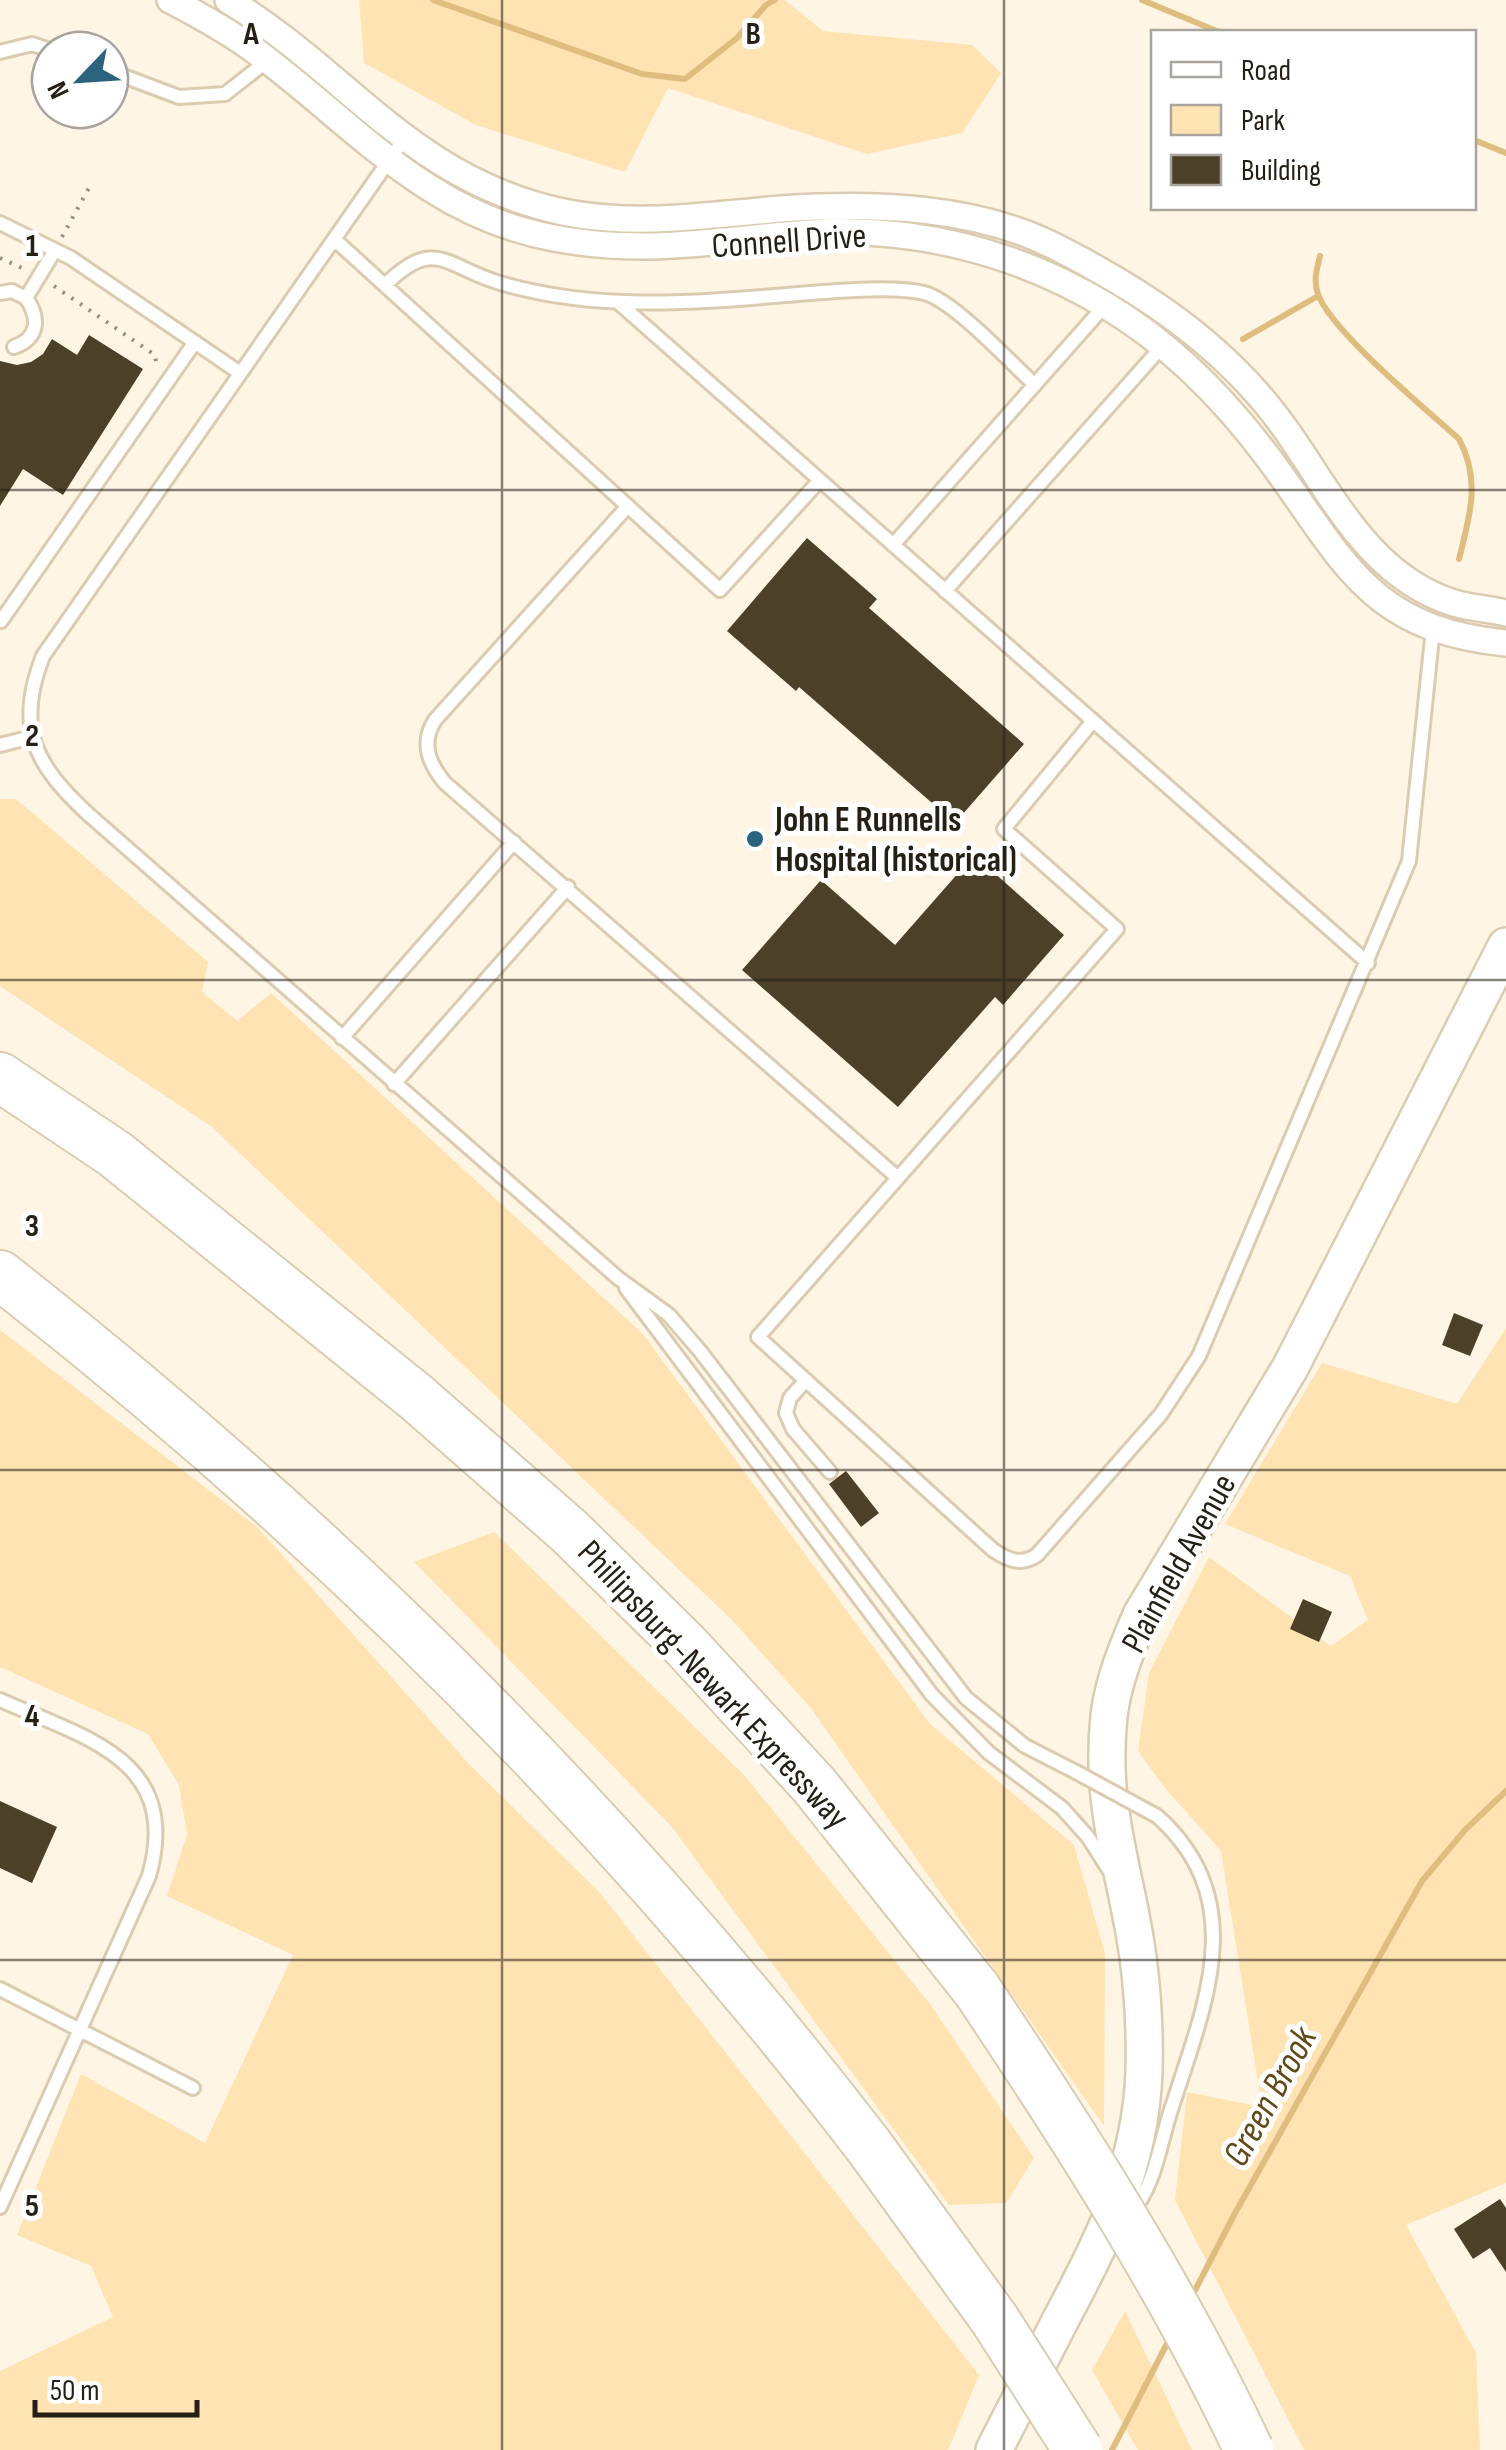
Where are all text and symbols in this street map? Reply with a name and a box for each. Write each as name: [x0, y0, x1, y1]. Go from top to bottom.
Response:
text: A: [242, 15, 259, 54]
text: B: [745, 15, 761, 54]
north arrow: [30, 30, 130, 130]
legend: [1151, 30, 1476, 210]
text: Road: [1241, 53, 1291, 89]
text: N: [41, 76, 77, 104]
text: Park: [1241, 103, 1285, 139]
text: Building: [1241, 153, 1321, 189]
street label: Connell Drive: [710, 215, 868, 268]
text: 1: [26, 227, 39, 266]
text: 2: [25, 717, 39, 756]
place label: John E Runnells Hospital (historical): [774, 799, 1017, 882]
marker: John E Runnells Hospital (historical): [744, 828, 766, 850]
text: 3: [25, 1207, 39, 1246]
street label: Plainfield Avenue: [1113, 1467, 1246, 1661]
street label: Phillipsburg-Newark Expressway: [568, 1532, 858, 1838]
text: 4: [25, 1697, 40, 1736]
water label: Green Brook: [1214, 2018, 1328, 2174]
text: 5: [25, 2187, 39, 2226]
scale bar: [35, 2355, 198, 2417]
text: 50 m: [50, 2373, 99, 2409]

